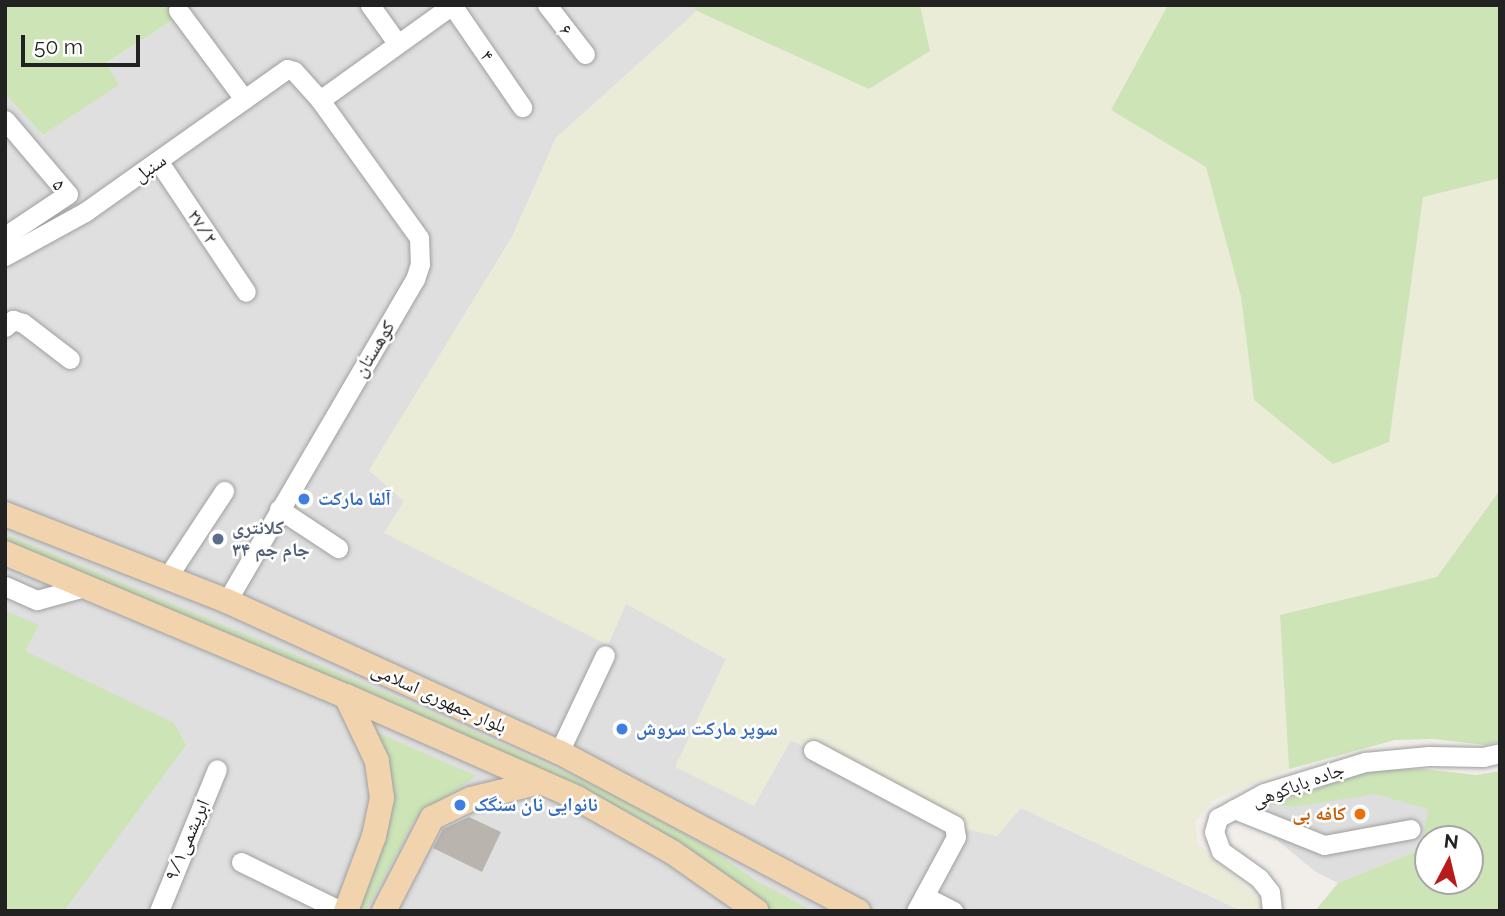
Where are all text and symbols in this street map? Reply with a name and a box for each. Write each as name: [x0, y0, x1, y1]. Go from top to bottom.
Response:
street label: ۶: [554, 20, 578, 40]
scale bar: [24, 21, 144, 65]
text: 50 m: [34, 34, 83, 59]
street label: ۴: [475, 46, 499, 66]
street label: سنبل: [129, 149, 171, 187]
street label: ۵: [47, 175, 71, 195]
street label: ۲۷/۲: [182, 205, 222, 249]
street label: کوهستان: [348, 317, 400, 381]
place label: آلفا مارکت: [318, 488, 391, 510]
marker: آلفا مارکت: [296, 491, 312, 507]
place label: کلانتری ۳۴ جام جم: [232, 517, 310, 561]
marker: کلانتری ۳۴ جام جم: [210, 531, 226, 547]
street label: بلوار جمهوری اسلامی: [368, 658, 510, 738]
place label: سوپر مارکت سروش: [636, 718, 778, 740]
marker: سوپر مارکت سروش: [614, 721, 630, 737]
street label: جاده باباکوهی: [1249, 758, 1347, 812]
place label: نانوایی نان سنگک: [474, 794, 598, 816]
street label: ۹/۱ابریشمی: [160, 796, 214, 884]
marker: نانوایی نان سنگک: [452, 797, 468, 813]
place label: کافه بی: [1292, 803, 1346, 825]
marker: کافه بی: [1352, 806, 1368, 822]
north arrow: [1414, 825, 1484, 895]
text: N: [1443, 829, 1460, 853]

